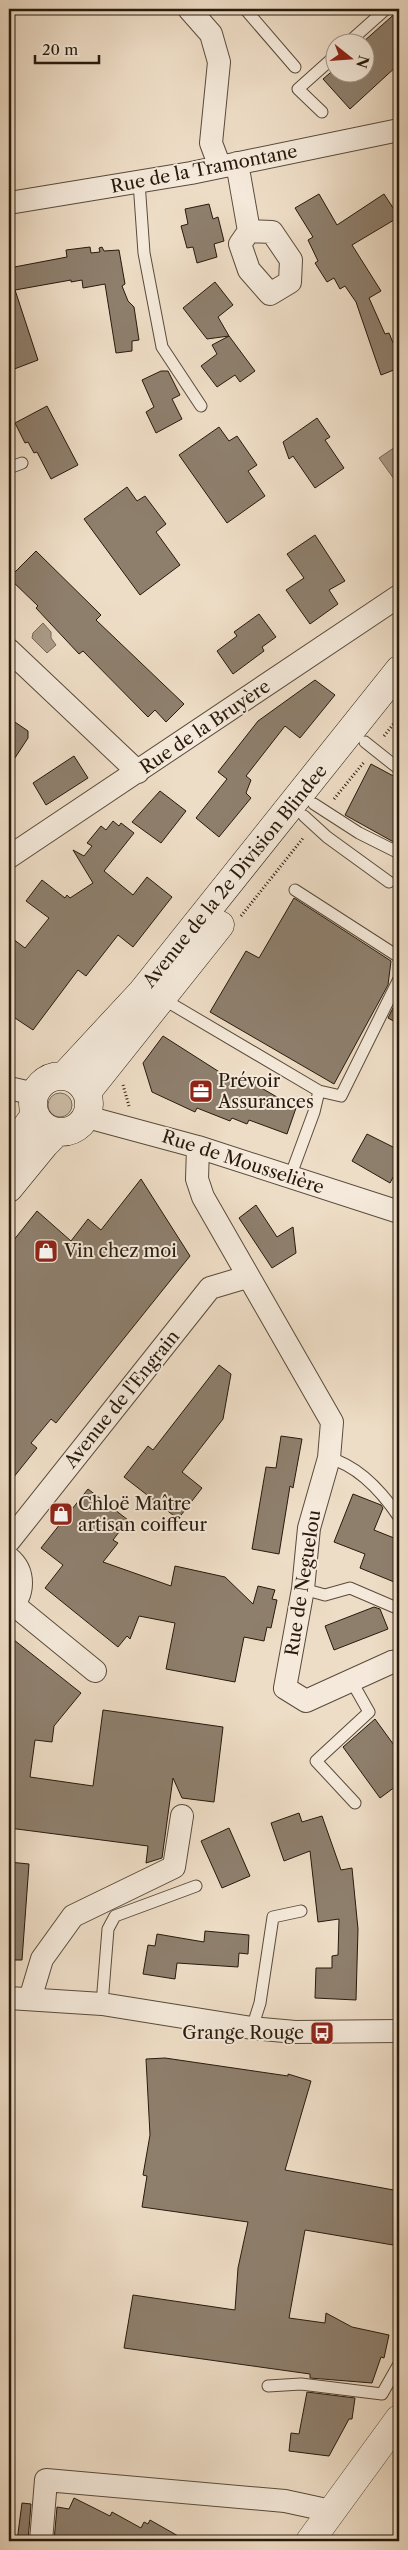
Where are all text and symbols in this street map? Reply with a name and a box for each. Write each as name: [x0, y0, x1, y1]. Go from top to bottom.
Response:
scale bar: [35, 32, 99, 64]
north arrow: [326, 32, 376, 82]
text: 20 m: [42, 40, 78, 59]
text: N: [352, 53, 373, 70]
street label: Rue de la Tramontane: [109, 140, 299, 198]
street label: Rue de la Bruyère: [136, 675, 274, 779]
street label: Avenue de la 2e Division Blindee: [138, 760, 332, 993]
place label: Prévoir Assurances: [217, 1070, 314, 1113]
office icon: Prévoir Assurances: [188, 1078, 214, 1104]
street label: Rue de Mousselière: [159, 1125, 327, 1199]
shop icon: Vin chez moi: [33, 1238, 59, 1264]
place label: Vin chez moi: [63, 1240, 177, 1262]
street label: Avenue de l'Engrain: [59, 1326, 184, 1473]
place label: Chloë Maître artisan coiffeur: [78, 1493, 208, 1536]
shop icon: Chloë Maître artisan coiffeur: [48, 1501, 74, 1527]
street label: Rue de Neguelou: [281, 1508, 325, 1658]
bus stop icon: Grange Rouge: [309, 2020, 335, 2046]
place label: Grange Rouge: [182, 2022, 304, 2044]

